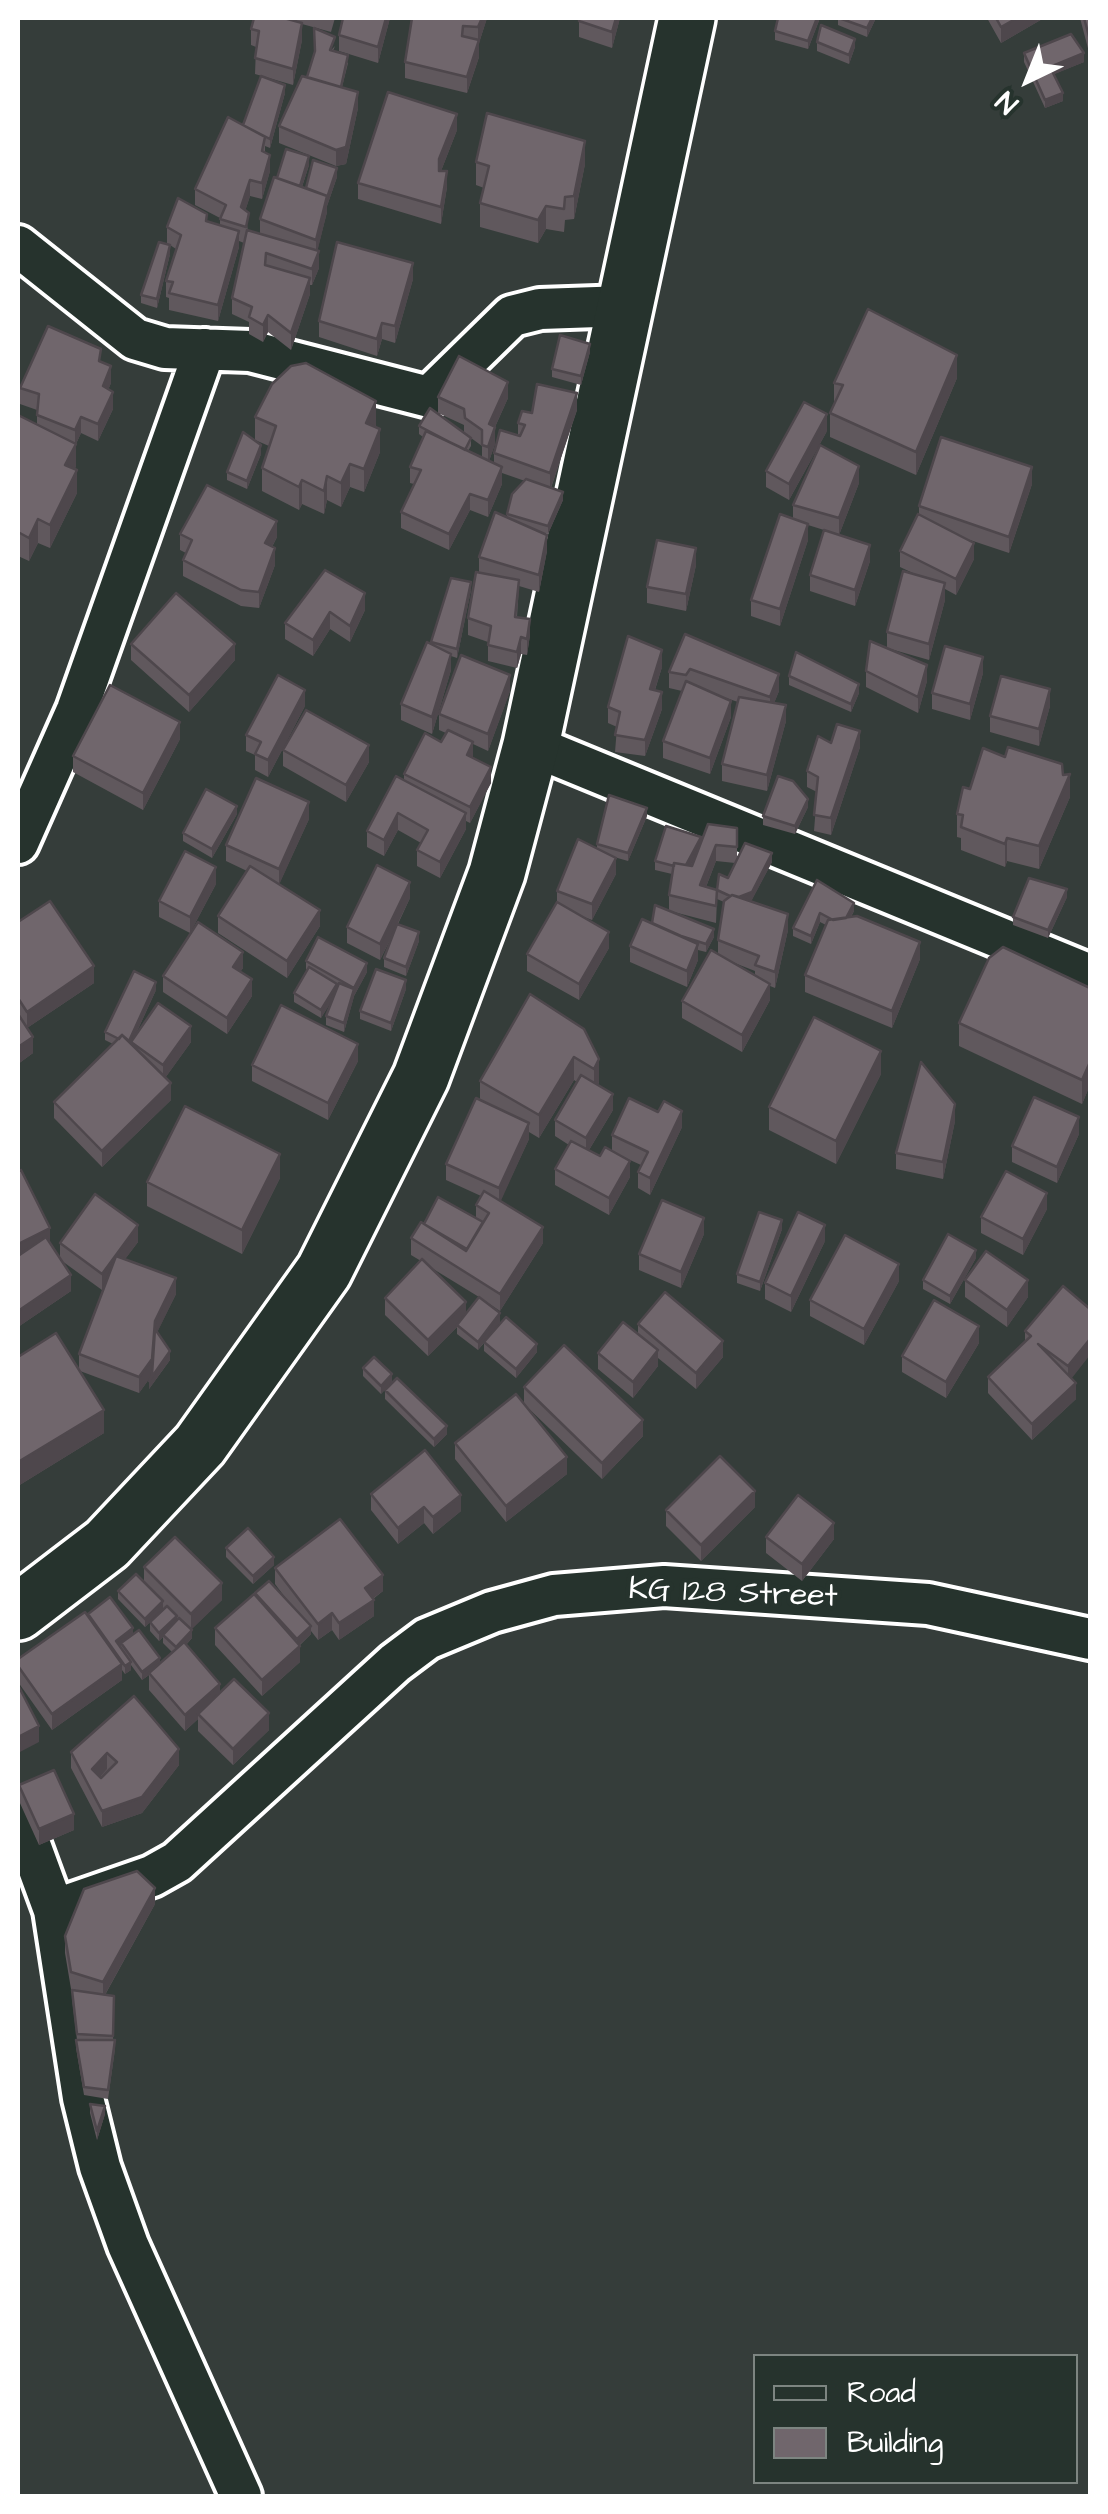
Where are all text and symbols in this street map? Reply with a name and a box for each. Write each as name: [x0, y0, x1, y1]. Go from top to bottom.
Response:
north arrow: [978, 30, 1078, 130]
text: N: [987, 82, 1027, 123]
street label: KG 128 Street: [628, 1572, 838, 1618]
legend: [753, 2354, 1078, 2484]
text: Road: [847, 2372, 916, 2414]
text: Building: [847, 2422, 943, 2464]

